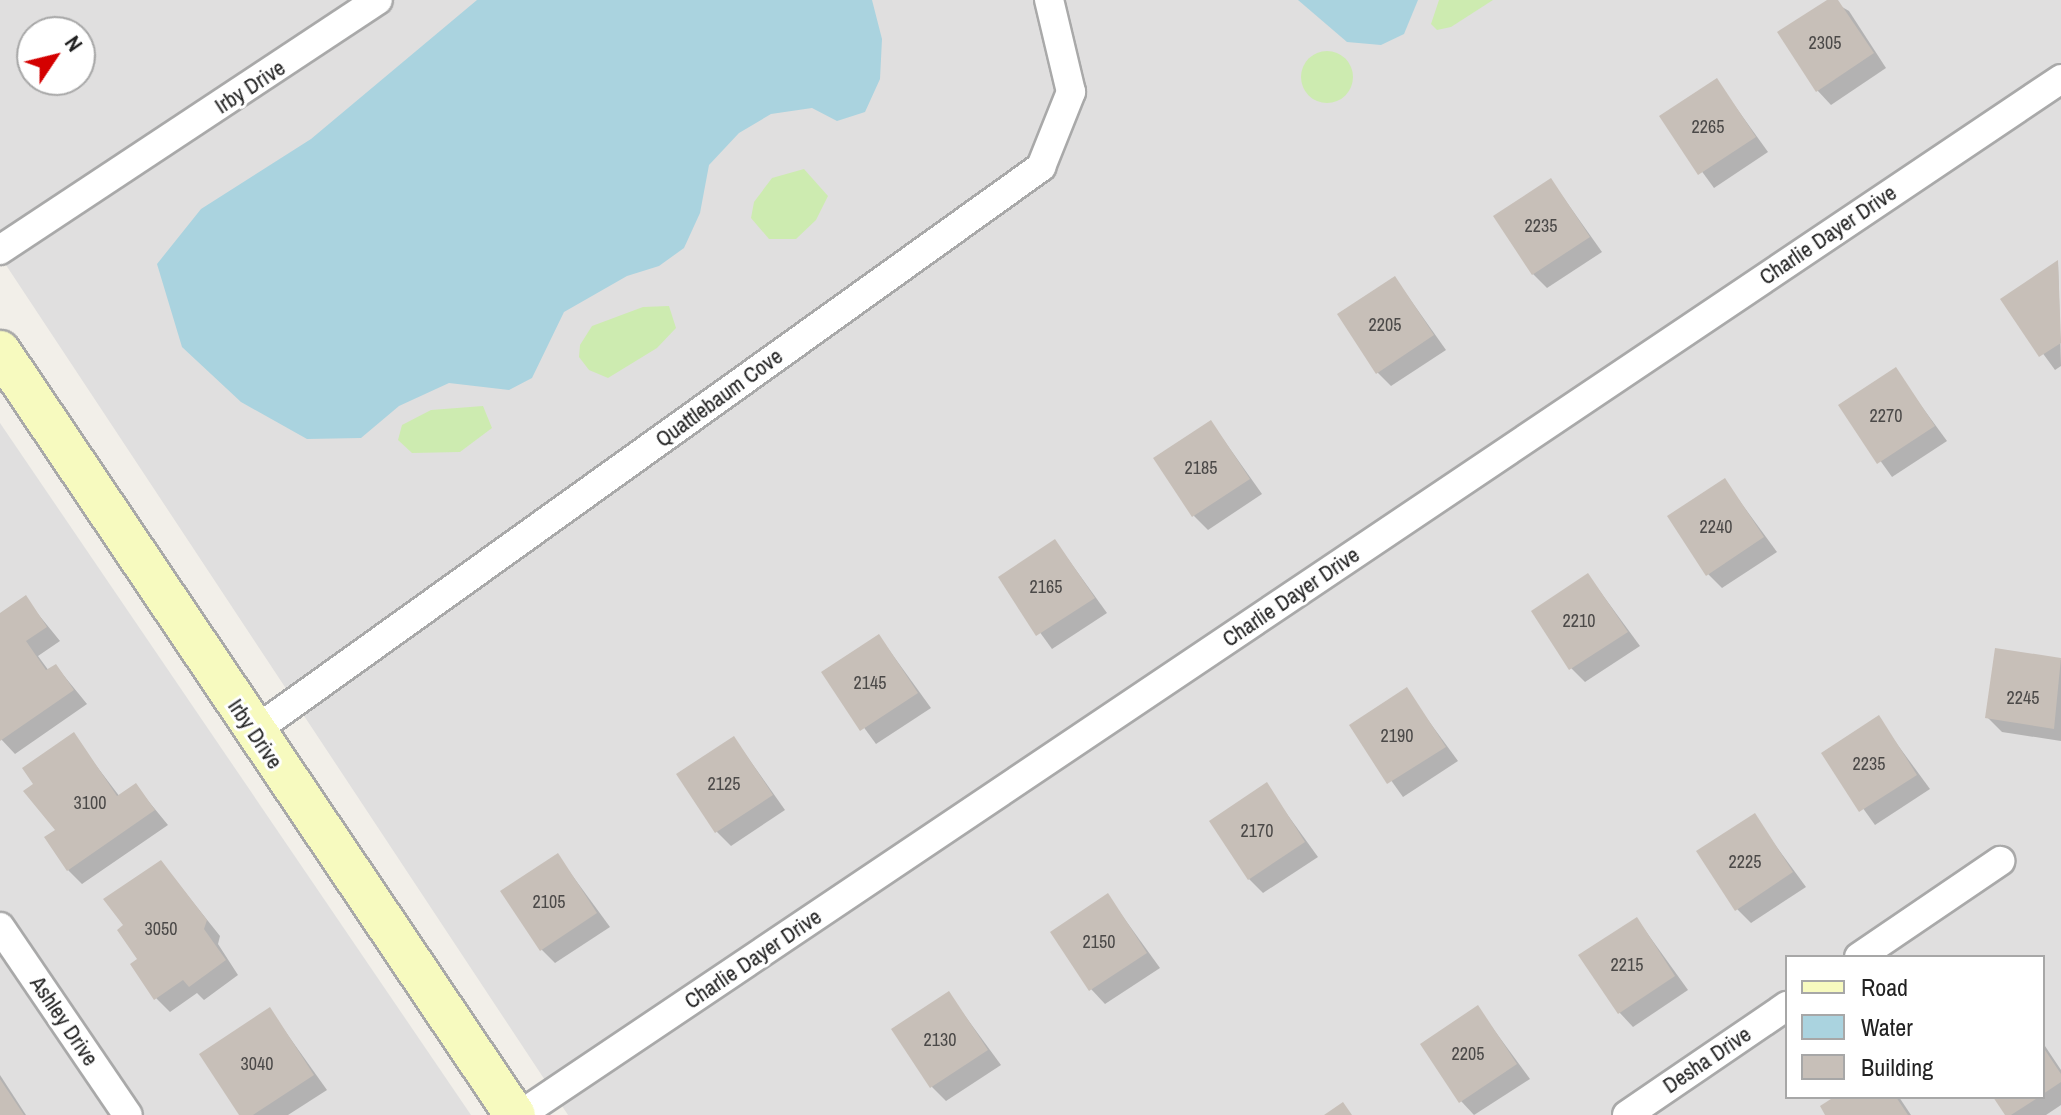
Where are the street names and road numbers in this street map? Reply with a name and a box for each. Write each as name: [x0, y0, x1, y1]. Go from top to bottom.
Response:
street label: Irby Drive: [210, 55, 290, 119]
street label: Charlie Dayer Drive: [1755, 179, 1901, 291]
street label: Quattlebaum Cove: [650, 343, 788, 453]
street label: Charlie Dayer Drive: [1218, 541, 1364, 653]
street label: Irby Drive: [222, 694, 288, 774]
street label: Charlie Dayer Drive: [680, 903, 826, 1015]
street label: Ashley Drive: [24, 971, 104, 1071]
street label: Desha Drive: [1658, 1021, 1756, 1099]

